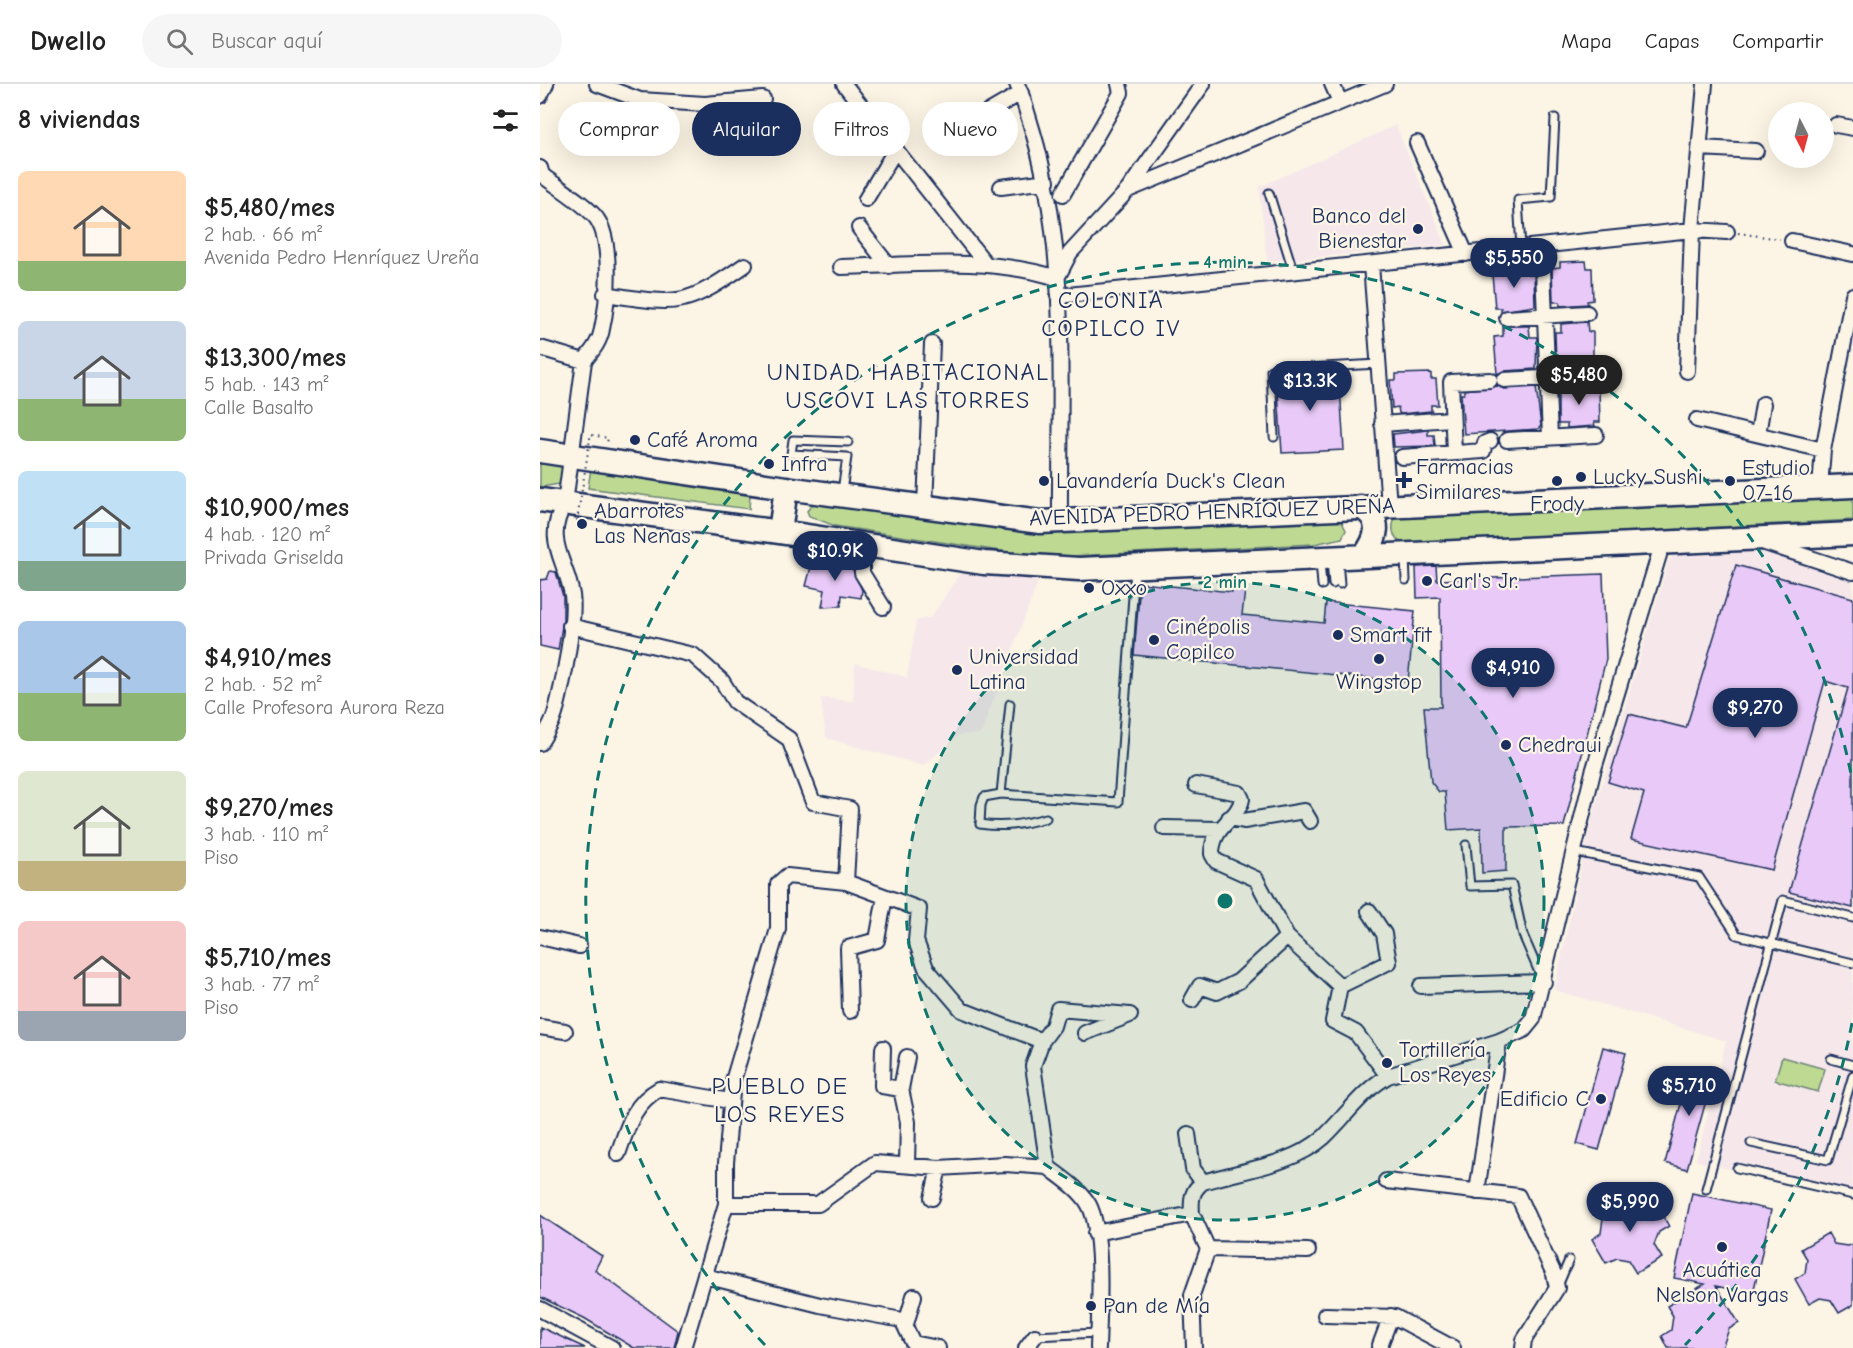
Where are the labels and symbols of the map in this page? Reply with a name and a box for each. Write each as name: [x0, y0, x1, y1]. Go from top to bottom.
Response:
north arrow: [1768, 102, 1834, 168]
place label: Banco del Bienestar: [1312, 203, 1406, 254]
marker: Banco del Bienestar: [1411, 222, 1425, 236]
pin: $5,550: [1465, 238, 1563, 289]
text: 4 min: [1203, 252, 1247, 273]
district label: COLONIA COPILCO IV: [1041, 286, 1181, 342]
pin: $5,480: [1530, 355, 1628, 406]
district label: UNIDAD HABITACIONAL USCOVI LAS TORRES: [767, 358, 1049, 414]
pin: $13.3K: [1261, 361, 1359, 412]
place label: Café Aroma: [647, 427, 758, 453]
marker: Café Aroma: [628, 433, 642, 447]
place label: Infra: [781, 451, 828, 477]
place label: Farmacias Similares: [1416, 454, 1513, 505]
place label: Estudio 07-16: [1742, 455, 1810, 506]
marker: Infra: [762, 457, 776, 471]
place label: Lucky Sushi: [1593, 464, 1703, 490]
place label: Lavandería Duck's Clean: [1056, 468, 1285, 494]
marker: Lucky Sushi: [1574, 470, 1588, 484]
marker: Farmacias Similares: [1397, 473, 1411, 487]
marker: Lavandería Duck's Clean: [1037, 474, 1051, 488]
marker: Frody: [1550, 474, 1564, 488]
marker: Estudio 07-16: [1723, 474, 1737, 488]
place label: Frody: [1530, 491, 1584, 517]
street label: AVENIDA PEDRO HENRÍQUEZ UREÑA: [1029, 493, 1395, 531]
place label: Abarrotes Las Nenas: [594, 498, 691, 549]
marker: Abarrotes Las Nenas: [575, 517, 589, 531]
pin: $10.9K: [786, 531, 884, 582]
place label: Carl's Jr.: [1439, 568, 1518, 594]
text: 2 min: [1203, 572, 1247, 593]
marker: Carl's Jr.: [1420, 574, 1434, 588]
place label: Oxxo: [1101, 575, 1147, 601]
marker: Oxxo: [1082, 581, 1096, 595]
place label: Cinépolis Copilco: [1166, 614, 1250, 665]
place label: Smart fit: [1350, 622, 1432, 648]
marker: Smart fit: [1331, 628, 1345, 642]
marker: Cinépolis Copilco: [1147, 633, 1161, 647]
place label: Universidad Latina: [969, 644, 1079, 695]
pin: $4,910: [1464, 648, 1562, 699]
marker: Wingstop: [1372, 652, 1386, 666]
marker: Universidad Latina: [950, 663, 964, 677]
place label: Wingstop: [1336, 669, 1422, 695]
pin: $9,270: [1706, 688, 1804, 739]
place label: Chedraui: [1518, 732, 1602, 758]
marker: Chedraui: [1499, 738, 1513, 752]
centre of rings: [1215, 891, 1235, 911]
place label: Tortillería Los Reyes: [1399, 1037, 1491, 1088]
marker: Tortillería Los Reyes: [1380, 1056, 1394, 1070]
pin: $5,710: [1640, 1066, 1738, 1117]
district label: PUEBLO DE LOS REYES: [711, 1072, 849, 1128]
place label: Edificio C: [1500, 1086, 1589, 1112]
marker: Edificio C: [1594, 1092, 1608, 1106]
pin: $5,990: [1581, 1182, 1679, 1233]
marker: Acuática Nelson Vargas: [1715, 1240, 1729, 1254]
place label: Acuática Nelson Vargas: [1656, 1257, 1788, 1308]
place label: Pan de Mía: [1103, 1293, 1210, 1319]
marker: Pan de Mía: [1084, 1299, 1098, 1313]

